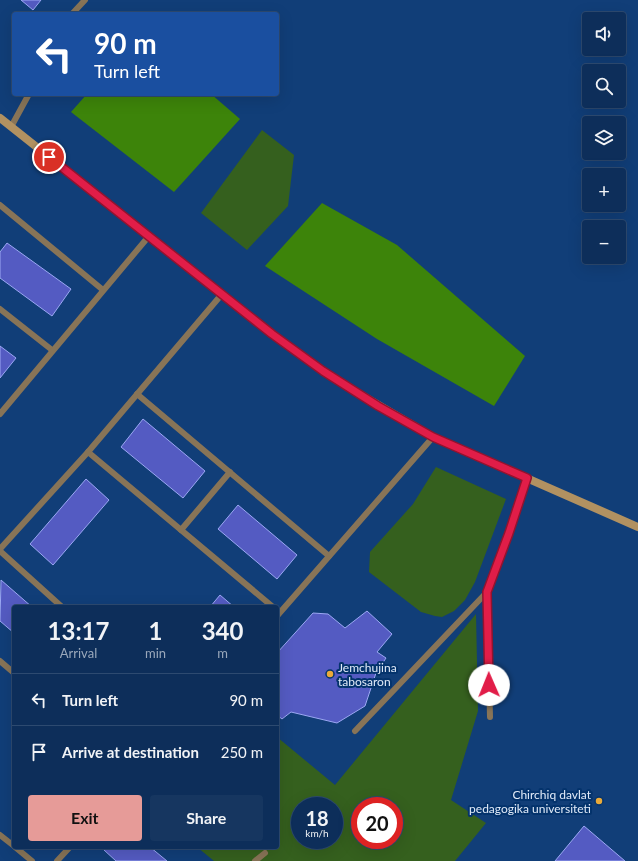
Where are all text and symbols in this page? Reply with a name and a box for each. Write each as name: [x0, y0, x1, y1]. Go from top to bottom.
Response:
map controls: [582, 12, 626, 264]
button: sound: [582, 12, 626, 56]
text: 90 m: [94, 26, 157, 60]
icon: left: [28, 28, 80, 80]
text: Turn left: [94, 60, 160, 82]
button: search: [582, 64, 626, 108]
button: layers: [582, 116, 626, 160]
pin: [32, 140, 66, 174]
icon: arrive: [38, 146, 60, 168]
button: +: [582, 168, 626, 212]
button: −: [582, 220, 626, 264]
text: 13:17: [48, 616, 109, 645]
text: 1: [149, 616, 163, 645]
text: 340: [202, 616, 243, 645]
text: Arrival: [60, 645, 97, 661]
text: min: [145, 645, 166, 661]
text: m: [217, 645, 228, 661]
place label: Jemchujina tabosaron: [338, 660, 397, 689]
position arrow: [468, 664, 510, 706]
marker: Jemchujina tabosaron: [325, 669, 335, 679]
icon: left: [28, 689, 50, 711]
text: Turn left: [62, 691, 118, 709]
text: 90 m: [229, 691, 263, 709]
icon: arrive: [28, 741, 50, 763]
text: Arrive at destination: [62, 743, 199, 761]
text: 250 m: [221, 743, 263, 761]
place label: Chirchiq davlat pedagogika universiteti: [469, 787, 592, 816]
button: Exit: [28, 795, 142, 841]
button: Share: [150, 795, 263, 841]
marker: Chirchiq davlat pedagogika universiteti: [594, 796, 604, 806]
speed limit sign: 20: [351, 797, 403, 849]
text: 18: [305, 806, 329, 830]
text: km/h: [305, 827, 329, 839]

